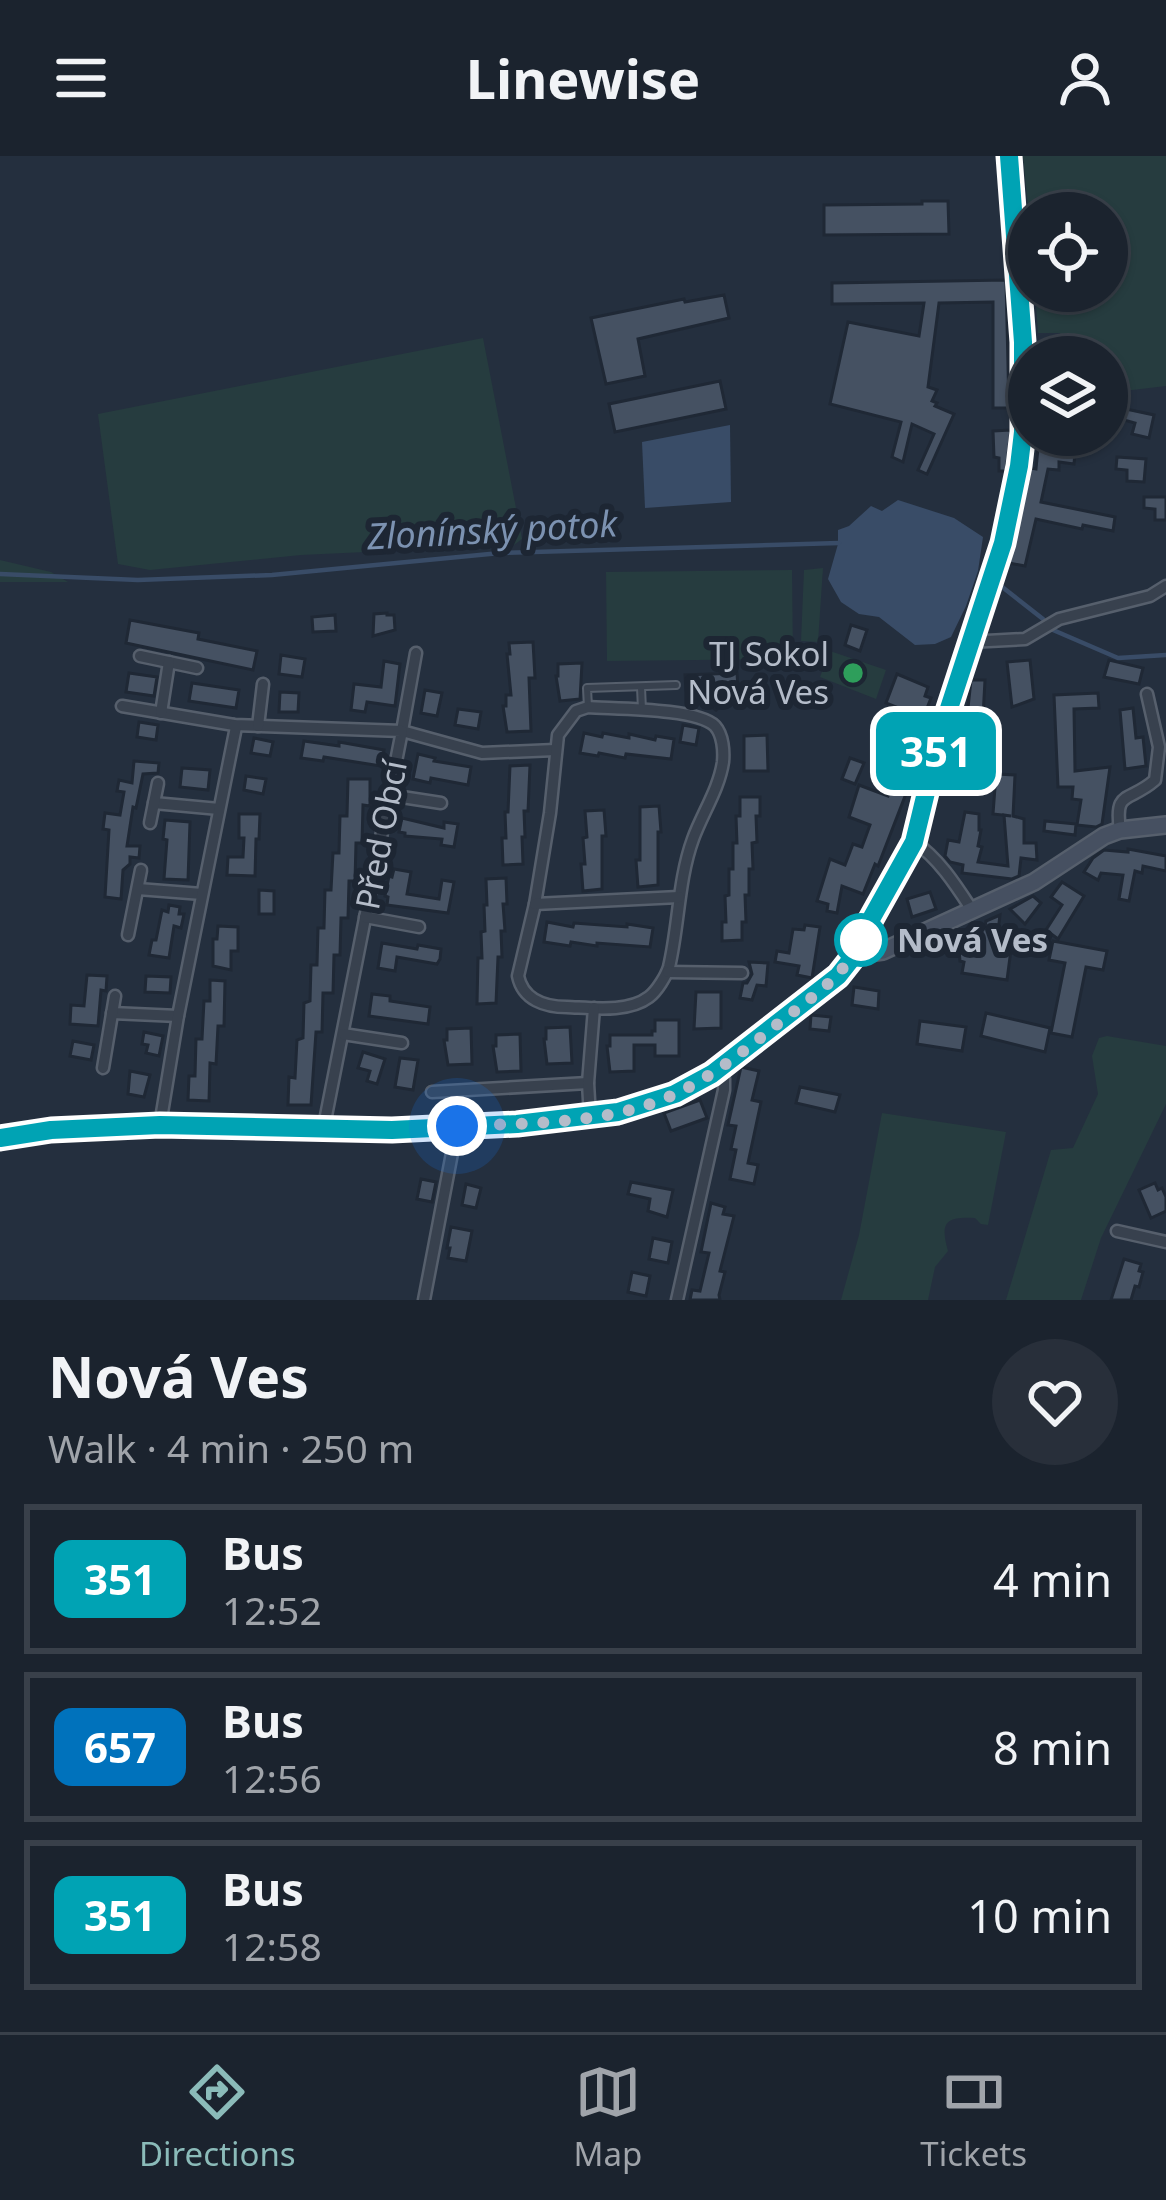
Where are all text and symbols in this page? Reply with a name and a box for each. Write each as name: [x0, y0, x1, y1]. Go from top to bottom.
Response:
text: Linewise: [466, 41, 700, 115]
icon: menu: [48, 45, 114, 111]
icon: person: [1052, 45, 1118, 111]
map controls: [1008, 192, 1128, 456]
button: locate: [1008, 192, 1128, 312]
button: layers: [1008, 336, 1128, 456]
water label: Zlonínský potok: [365, 498, 619, 561]
place label: TJ Sokol Nová Ves: [687, 631, 829, 714]
marker: TJ Sokol Nová Ves: [840, 660, 866, 686]
line badge: 351: [867, 712, 1005, 790]
text: 351: [900, 722, 972, 779]
street label: Před Obcí: [344, 755, 417, 913]
marker: Nová Ves: [836, 915, 886, 965]
place label: Nová Ves: [897, 917, 1048, 962]
your location: [427, 1096, 487, 1156]
text: Nová Ves: [48, 1337, 309, 1415]
button: heart: [992, 1339, 1118, 1465]
text: Walk · 4 min · 250 m: [48, 1421, 414, 1474]
text: Bus: [222, 1522, 304, 1583]
text: 4 min: [993, 1549, 1112, 1610]
text: 351: [84, 1550, 156, 1607]
text: 12:52: [222, 1583, 322, 1636]
text: Bus: [222, 1690, 304, 1751]
text: 8 min: [993, 1717, 1112, 1778]
text: 657: [84, 1718, 156, 1775]
text: 12:56: [222, 1751, 322, 1804]
text: Bus: [222, 1858, 304, 1919]
text: 10 min: [967, 1885, 1112, 1946]
text: 351: [84, 1886, 156, 1943]
text: 12:58: [222, 1919, 322, 1972]
tab: Directions: [139, 2059, 296, 2176]
tab: Map: [574, 2059, 642, 2176]
tab: Tickets: [920, 2059, 1027, 2176]

